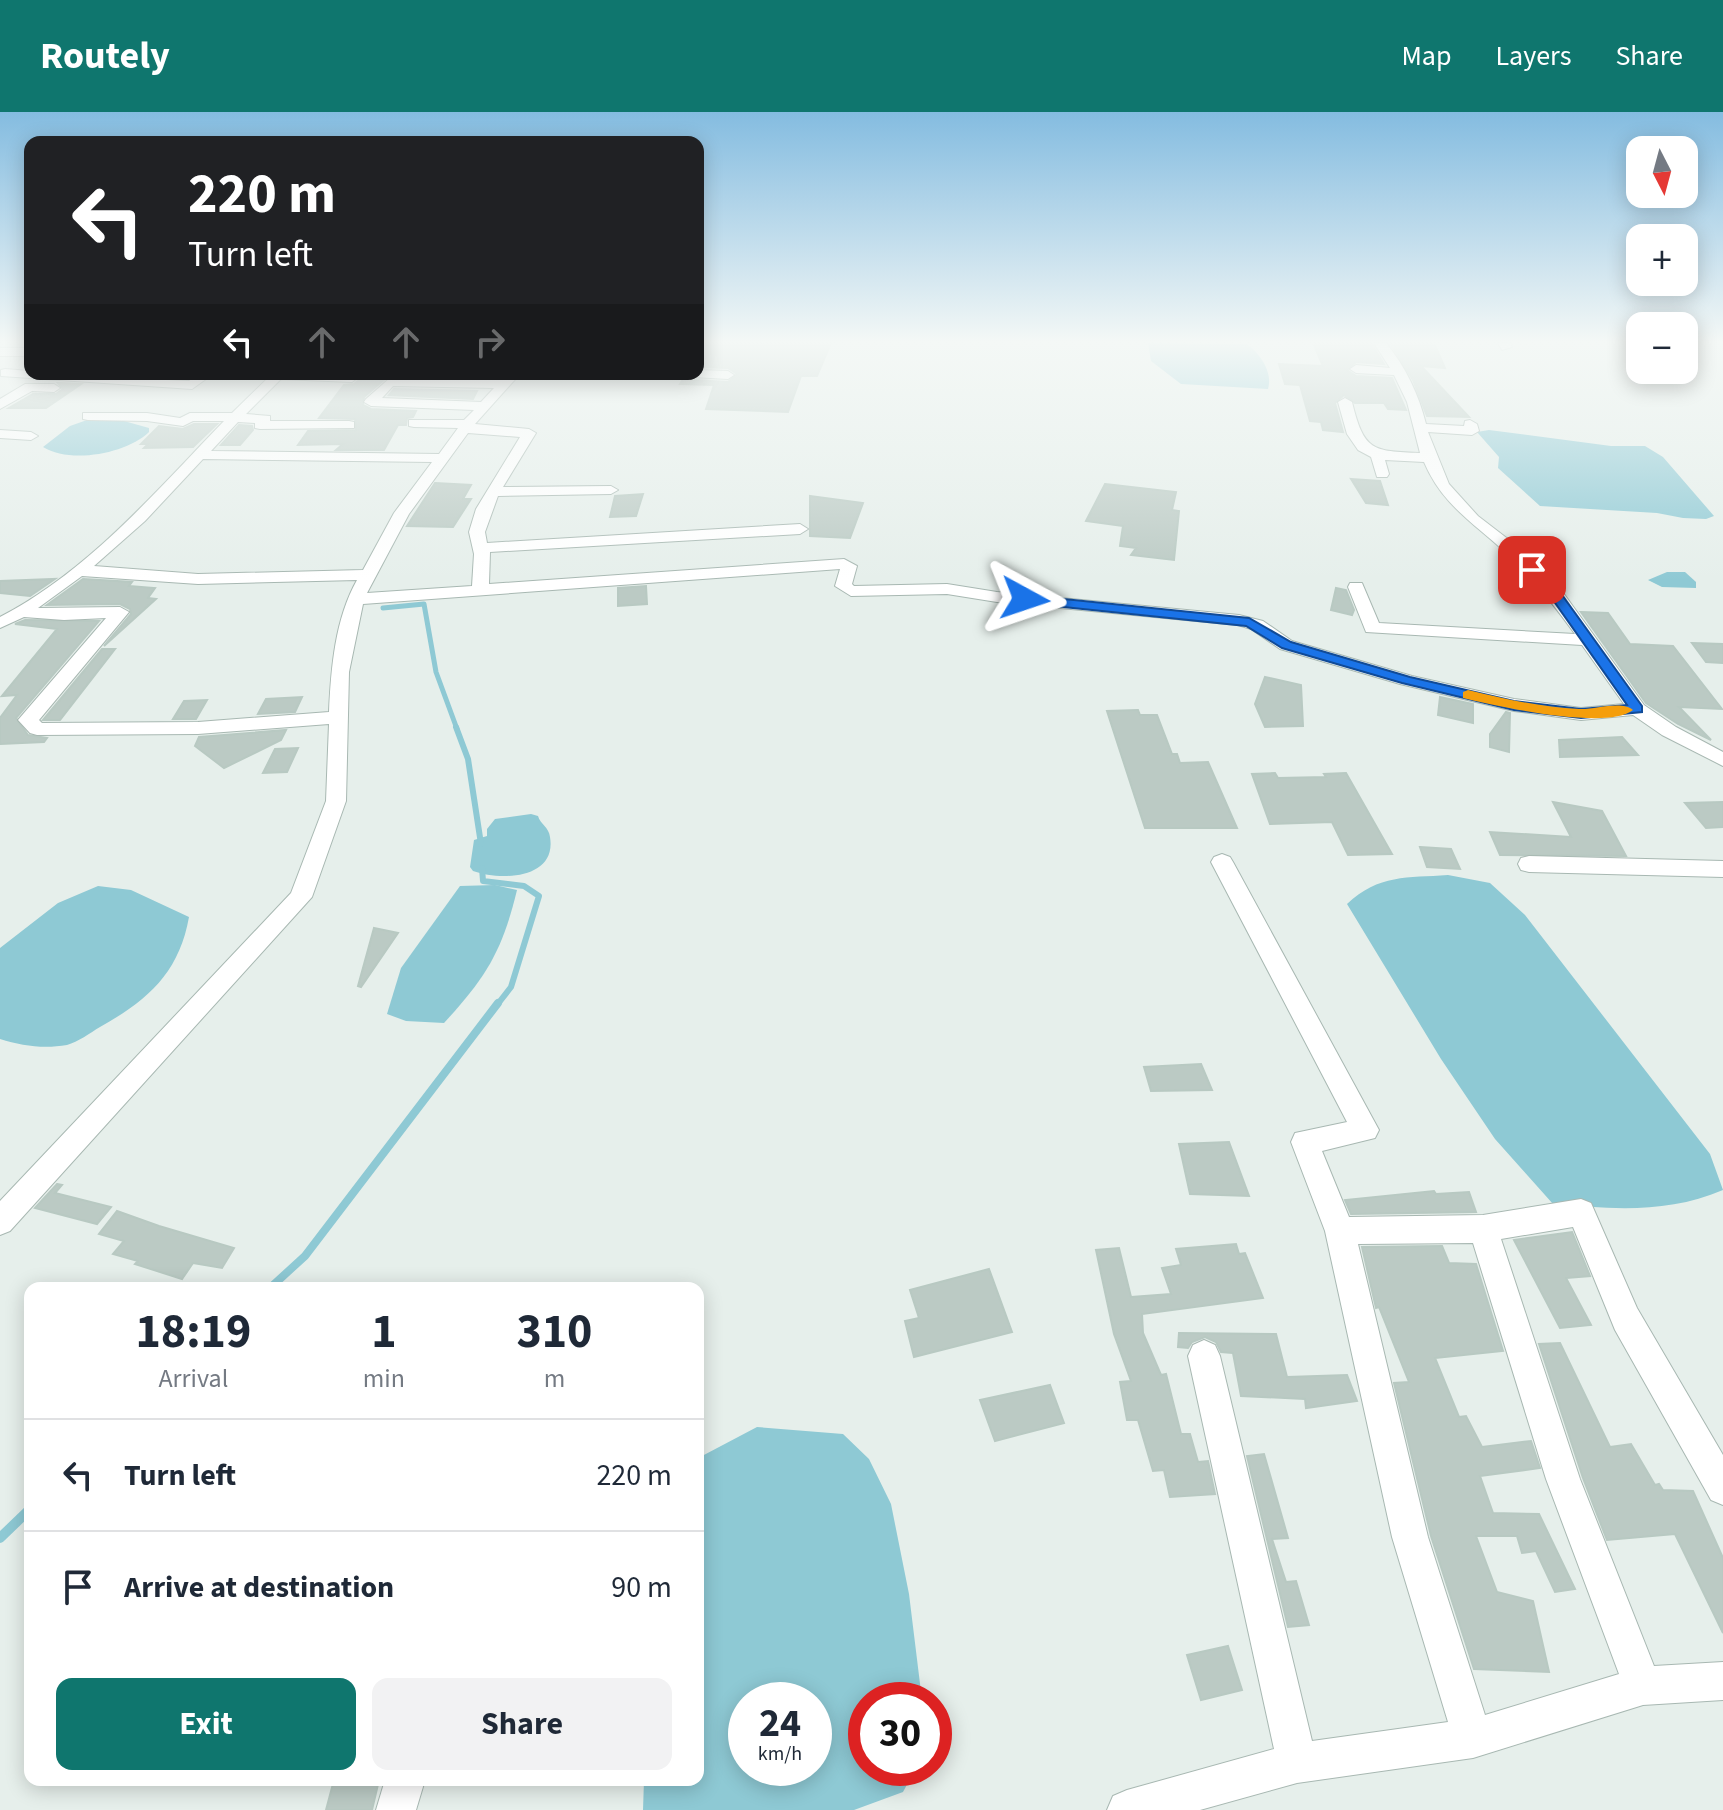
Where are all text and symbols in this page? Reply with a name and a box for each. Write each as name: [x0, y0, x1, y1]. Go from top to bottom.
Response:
text: Routely: [40, 29, 170, 83]
text: Map: [1401, 36, 1451, 76]
text: Layers: [1495, 36, 1571, 76]
text: Share: [1615, 36, 1683, 76]
north arrow: [1626, 136, 1698, 208]
map controls: [1626, 136, 1698, 384]
text: 220 m: [188, 155, 336, 234]
icon: left: [56, 168, 160, 272]
button: +: [1626, 224, 1698, 296]
text: Turn left: [188, 229, 313, 280]
button: −: [1626, 312, 1698, 384]
icon: left: [216, 320, 260, 364]
icon: ahead: [300, 320, 344, 364]
icon: ahead: [384, 320, 428, 364]
icon: right: [468, 320, 512, 364]
pin: [1498, 536, 1566, 604]
icon: arrive: [1510, 548, 1554, 592]
position arrow: [983, 557, 1067, 641]
text: 18:19: [135, 1298, 251, 1366]
text: 1: [371, 1298, 397, 1366]
text: 310: [516, 1298, 592, 1366]
text: Arrival: [158, 1360, 228, 1397]
text: min: [363, 1360, 405, 1397]
text: m: [544, 1360, 565, 1397]
icon: left: [56, 1453, 100, 1497]
text: Turn left: [124, 1454, 236, 1497]
text: 220 m: [596, 1454, 672, 1497]
icon: arrive: [56, 1565, 100, 1609]
text: Arrive at destination: [124, 1566, 394, 1609]
text: 90 m: [611, 1566, 672, 1609]
button: Exit: [56, 1678, 356, 1770]
button: Share: [372, 1678, 672, 1770]
speed limit sign: 30: [848, 1682, 952, 1786]
text: 24: [759, 1695, 801, 1752]
text: km/h: [758, 1740, 802, 1768]

